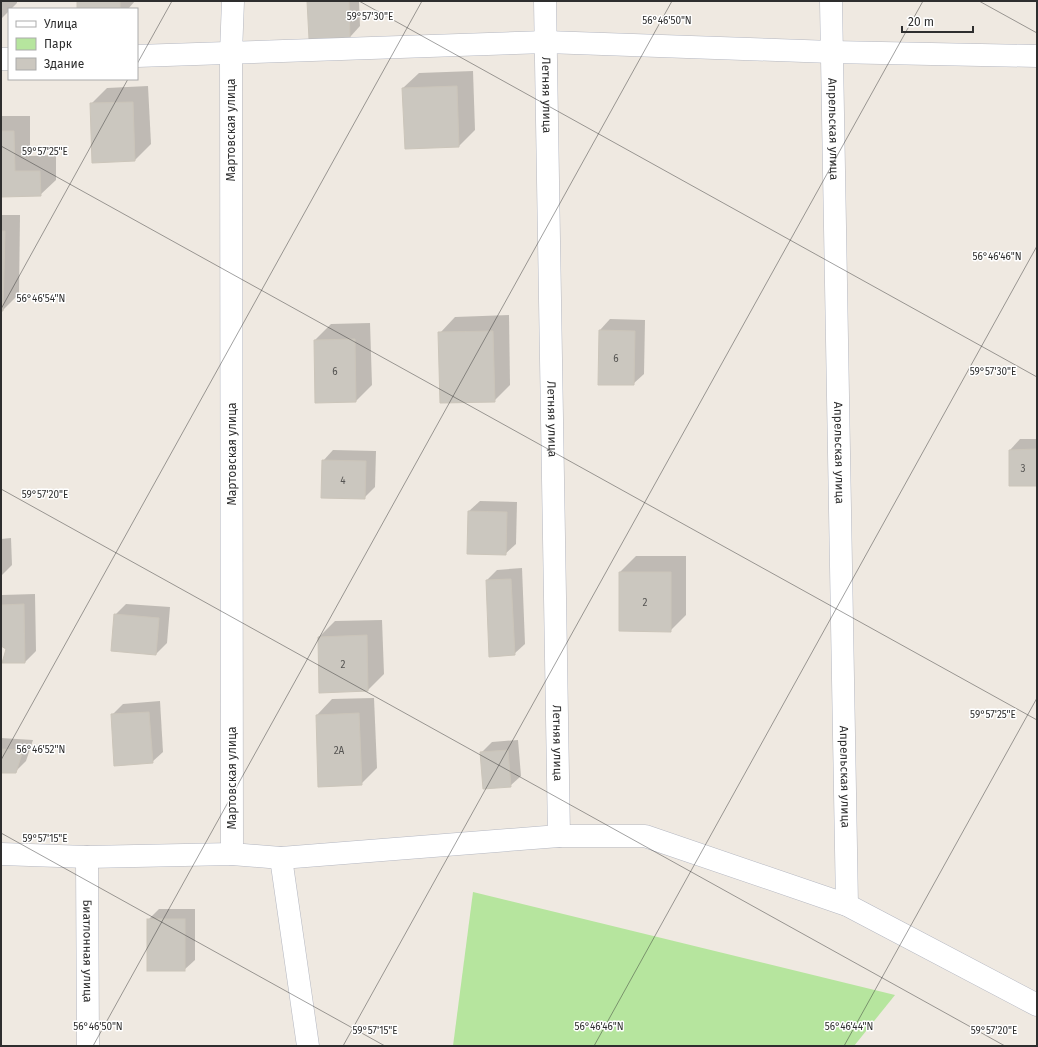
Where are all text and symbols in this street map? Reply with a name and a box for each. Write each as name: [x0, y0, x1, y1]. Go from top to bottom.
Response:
legend: [8, 8, 138, 80]
scale bar: [902, 8, 973, 34]
text: 59°57'30"E: [347, 11, 393, 23]
text: 56°46'50"N: [642, 15, 692, 27]
text: 20 m: [908, 15, 934, 29]
text: Улица: [44, 17, 78, 31]
text: Парк: [44, 37, 73, 51]
text: Здание: [44, 57, 84, 71]
street label: Летняя улица: [539, 57, 554, 133]
street label: Мартовская улица: [224, 78, 238, 182]
street label: Апрельская улица: [825, 78, 841, 180]
text: 59°57'25"E: [22, 146, 68, 158]
text: 56°46'46"N: [973, 251, 1021, 263]
text: 56°46'54"N: [17, 293, 65, 305]
house number: 6: [613, 353, 619, 365]
house number: 6: [332, 366, 338, 378]
text: 59°57'30"E: [970, 366, 1016, 378]
street label: Летняя улица: [544, 381, 560, 457]
street label: Мартовская улица: [225, 402, 239, 506]
street label: Апрельская улица: [831, 402, 847, 504]
house number: 3: [1021, 463, 1026, 475]
house number: 4: [340, 475, 346, 487]
text: 59°57'20"E: [22, 489, 68, 501]
house number: 2: [643, 597, 648, 609]
house number: 2: [341, 659, 346, 671]
street label: Летняя улица: [550, 704, 565, 781]
text: 59°57'25"E: [970, 709, 1016, 721]
street label: Мартовская улица: [225, 726, 239, 830]
street label: Апрельская улица: [837, 726, 853, 828]
text: 56°46'52"N: [17, 744, 65, 756]
house number: 2А: [334, 745, 345, 757]
text: 59°57'15"E: [22, 833, 68, 845]
street label: Биатлонная улица: [80, 899, 95, 1003]
text: 56°46'50"N: [73, 1021, 123, 1033]
text: 56°46'46"N: [575, 1021, 623, 1033]
text: 56°46'44"N: [825, 1021, 873, 1033]
text: 59°57'15"E: [352, 1025, 398, 1037]
text: 59°57'20"E: [971, 1025, 1017, 1037]

